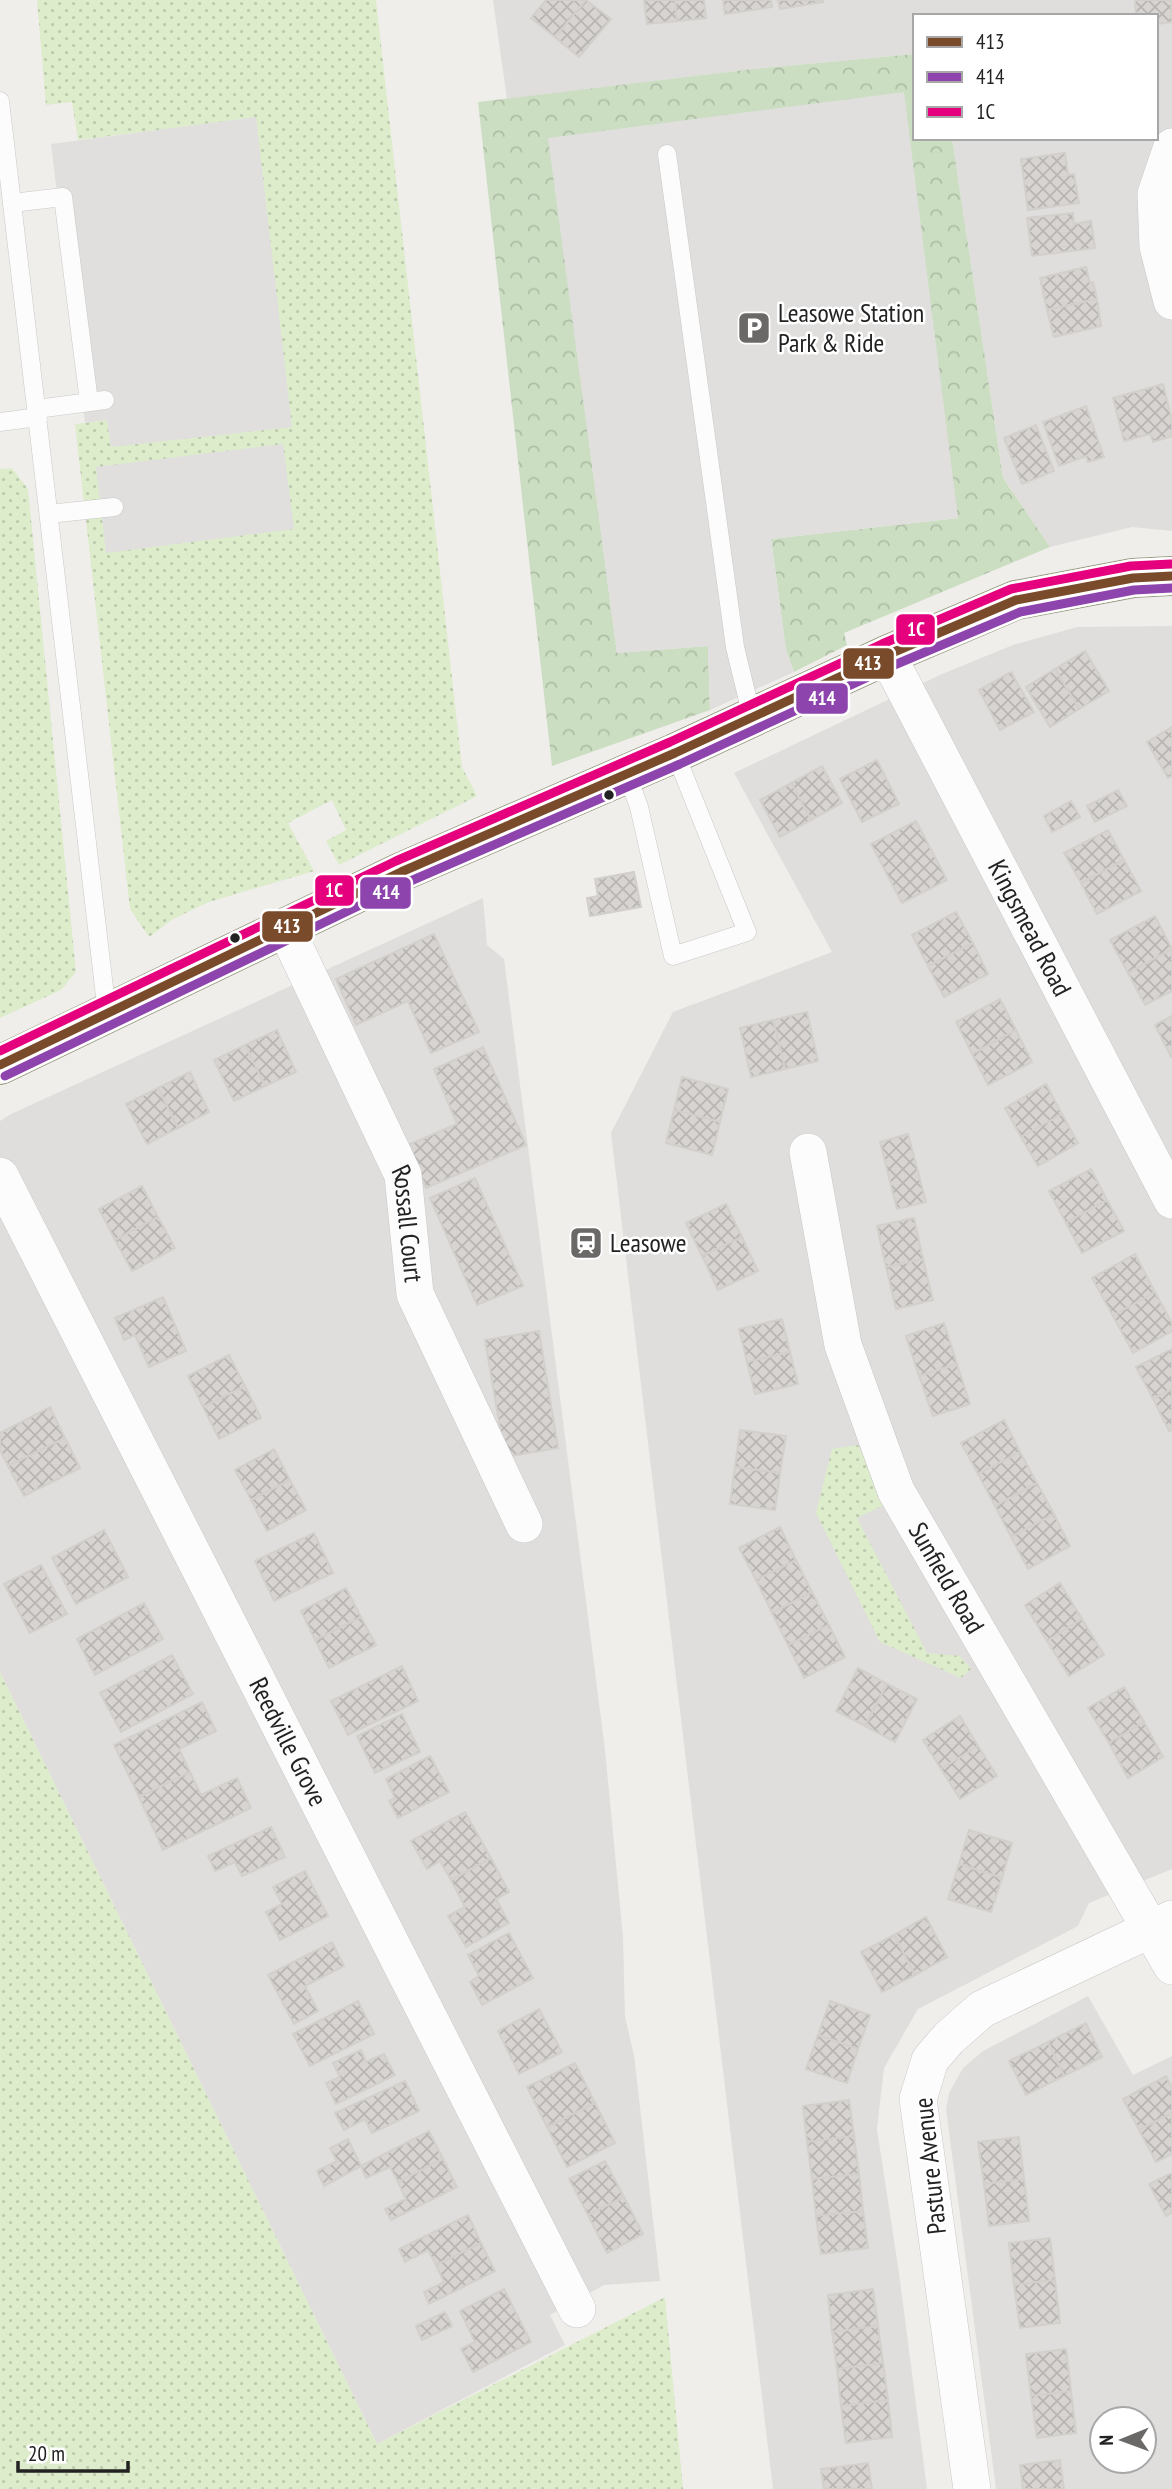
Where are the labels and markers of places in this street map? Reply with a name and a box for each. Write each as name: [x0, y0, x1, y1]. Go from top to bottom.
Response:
place label: Leasowe Station Park & Ride: [778, 296, 924, 359]
parking icon: Leasowe Station Park & Ride: [735, 309, 773, 347]
unlabelled marker: [602, 788, 616, 802]
unlabelled marker: [228, 931, 242, 945]
station icon: Leasowe: [567, 1224, 605, 1262]
place label: Leasowe: [610, 1226, 686, 1259]

